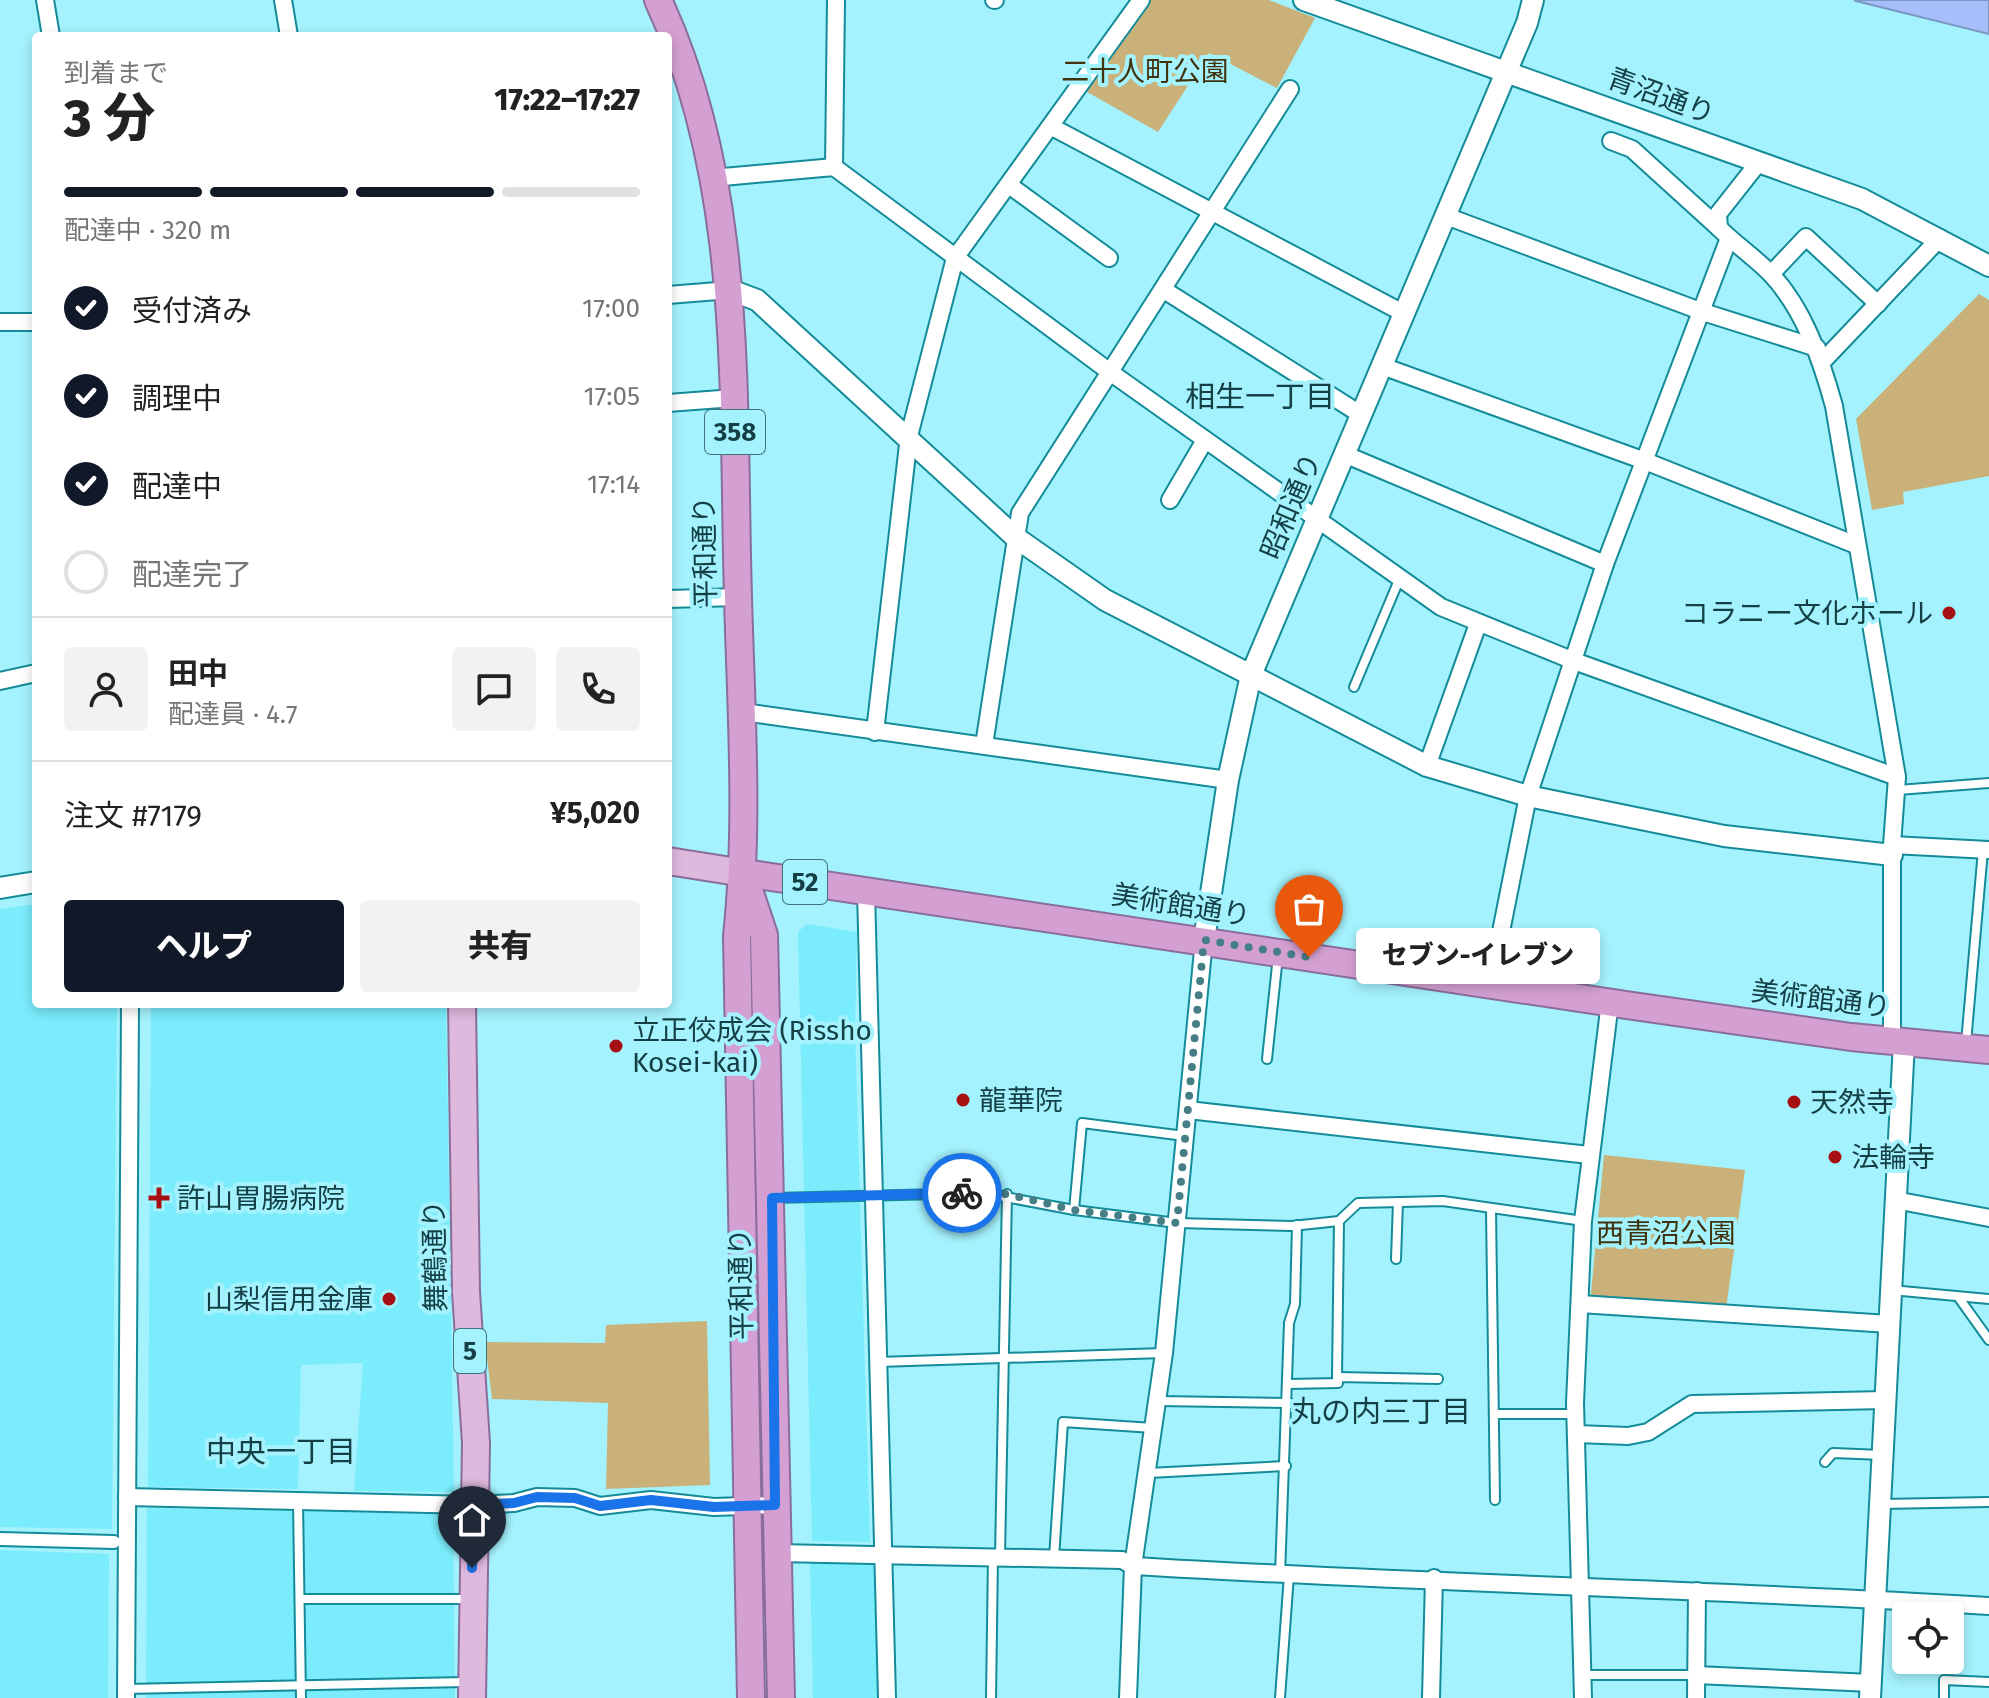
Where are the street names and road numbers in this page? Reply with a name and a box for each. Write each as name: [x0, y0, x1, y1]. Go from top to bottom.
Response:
street label: 青沼通り: [1603, 61, 1719, 131]
road number: 358: [705, 410, 765, 454]
street label: 昭和通り: [1254, 448, 1328, 564]
street label: 平和通り: [688, 496, 722, 608]
road number: 52: [783, 860, 827, 904]
street label: 美術館通り: [1109, 878, 1253, 932]
street label: 美術館通り: [1750, 974, 1892, 1024]
street label: 舞鶴通り: [418, 1200, 452, 1312]
street label: 平和通り: [724, 1228, 758, 1340]
road number: 5: [454, 1329, 486, 1373]

